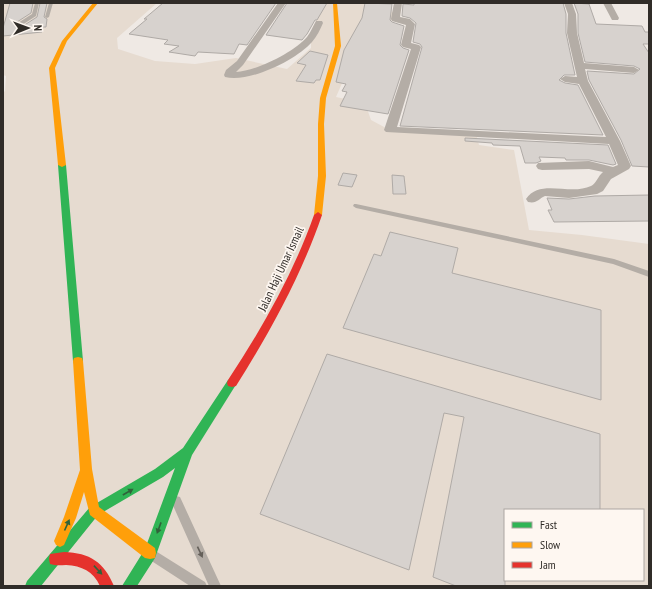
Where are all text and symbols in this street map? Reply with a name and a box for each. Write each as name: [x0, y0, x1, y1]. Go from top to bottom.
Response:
north arrow: [8, 8, 48, 48]
text: N: [31, 25, 45, 31]
street label: Jalan Haji Umar Ismail: [254, 224, 307, 314]
one-way arrow: [122, 489, 134, 496]
legend: [504, 509, 644, 581]
text: Fast: [540, 517, 558, 532]
one-way arrow: [64, 519, 70, 530]
one-way arrow: [155, 522, 161, 534]
text: Slow: [540, 537, 561, 552]
one-way arrow: [197, 547, 203, 558]
text: Jam: [539, 557, 556, 572]
one-way arrow: [93, 565, 102, 575]

